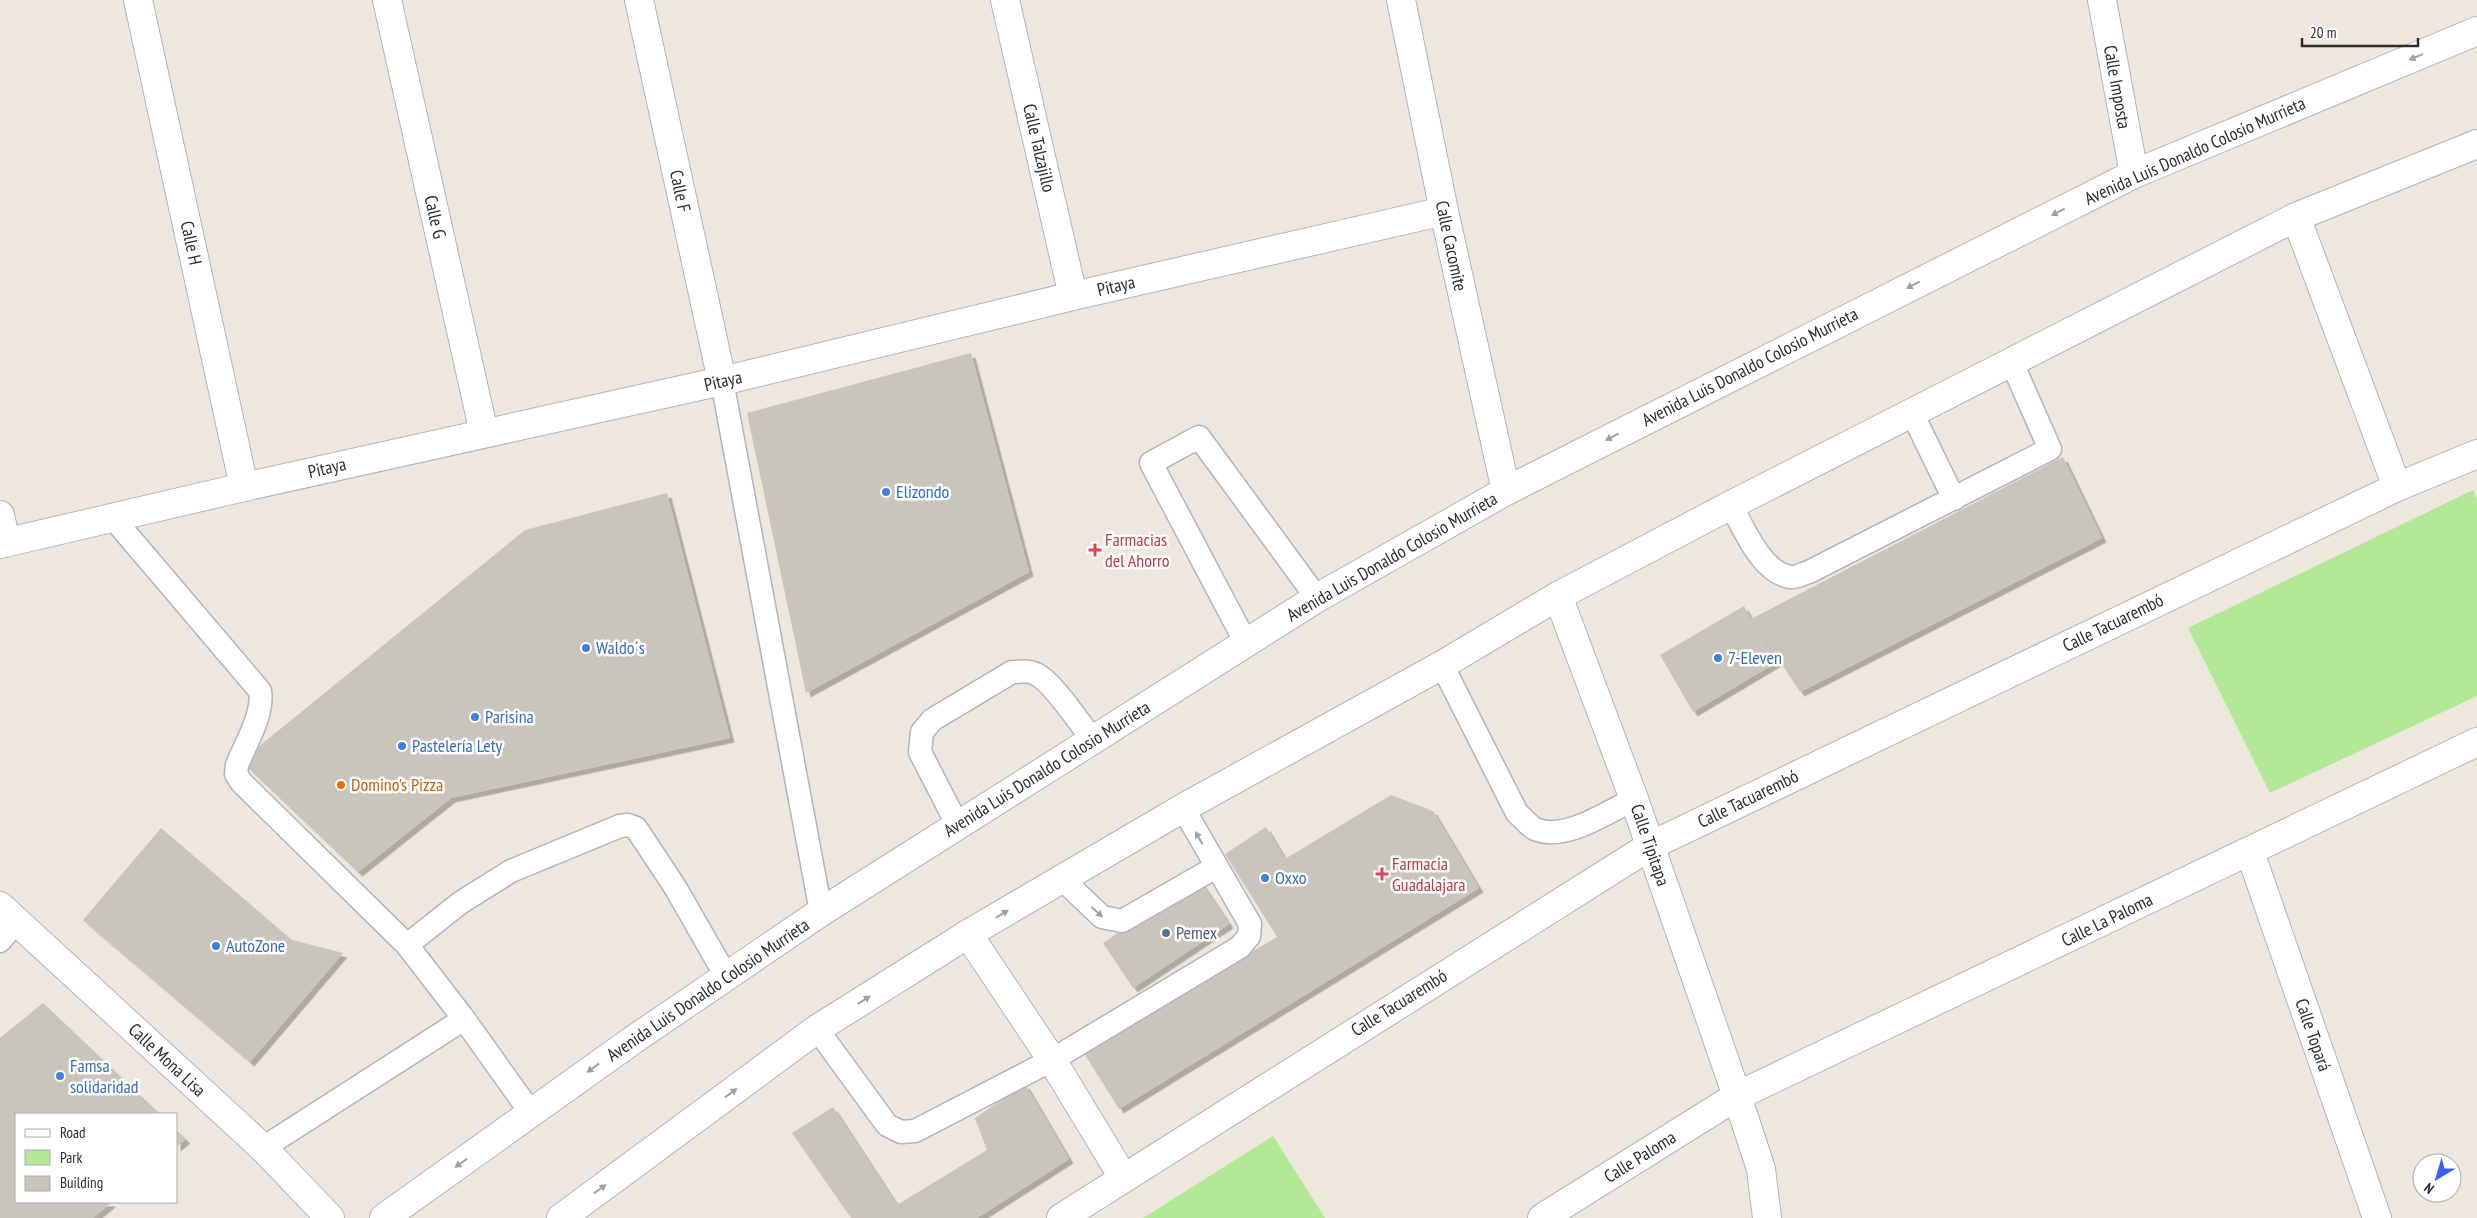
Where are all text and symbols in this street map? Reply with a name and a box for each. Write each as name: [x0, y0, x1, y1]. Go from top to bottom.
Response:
scale bar: [2302, 15, 2418, 47]
text: 20 m: [2310, 23, 2336, 42]
street label: Calle Imposta: [2099, 43, 2136, 131]
one-way arrow: [2409, 53, 2423, 61]
street label: Avenida Luis Donaldo Colosio Murrieta: [2081, 91, 2309, 210]
street label: Calle Talzajillo: [1018, 101, 1061, 194]
street label: Calle F: [665, 168, 696, 214]
street label: Calle G: [419, 193, 452, 241]
street label: Calle Cacomite: [1431, 199, 1472, 293]
one-way arrow: [2051, 208, 2065, 216]
street label: Calle H: [176, 219, 207, 267]
street label: Pitaya: [1095, 270, 1137, 301]
one-way arrow: [1906, 281, 1920, 289]
street label: Avenida Luis Donaldo Colosio Murrieta: [1638, 302, 1862, 431]
street label: Pitaya: [702, 365, 744, 396]
one-way arrow: [1605, 433, 1619, 441]
street label: Pitaya: [306, 452, 348, 483]
place label: Elizondo: [896, 480, 950, 503]
marker: Elizondo: [880, 486, 892, 498]
street label: Avenida Luis Donaldo Colosio Murrieta: [1282, 487, 1501, 626]
place label: Farmacias del Ahorro: [1105, 528, 1170, 572]
marker: Farmacias del Ahorro: [1089, 544, 1101, 556]
street label: Calle Tacuarembó: [2059, 588, 2167, 657]
place label: Waldo´s: [596, 636, 645, 659]
marker: Waldo´s: [580, 642, 592, 654]
place label: 7-Eleven: [1728, 646, 1782, 669]
marker: 7-Eleven: [1712, 652, 1724, 664]
street label: Avenida Luis Donaldo Colosio Murrieta: [939, 695, 1154, 842]
place label: Parisina: [485, 705, 534, 728]
marker: Parisina: [469, 711, 481, 723]
place label: Pastelería Lety: [412, 734, 503, 757]
marker: Pastelería Lety: [396, 740, 408, 752]
street label: Calle Tacuarembó: [1694, 764, 1802, 833]
place label: Domino's Pizza: [351, 773, 443, 796]
marker: Domino's Pizza: [335, 779, 347, 791]
street label: Calle Tipitapa: [1626, 801, 1675, 889]
one-way arrow: [1195, 831, 1204, 844]
place label: Farmacia Guadalajara: [1392, 852, 1465, 896]
place label: Oxxo: [1275, 866, 1307, 889]
marker: Farmacia Guadalajara: [1376, 868, 1388, 880]
marker: Oxxo: [1259, 872, 1271, 884]
street label: Calle La Paloma: [2057, 888, 2156, 952]
one-way arrow: [1091, 907, 1104, 918]
one-way arrow: [996, 910, 1009, 919]
street label: Avenida Luis Donaldo Colosio Murrieta: [602, 913, 813, 1066]
place label: Pemex: [1176, 921, 1218, 944]
marker: Pemex: [1160, 927, 1172, 939]
place label: AutoZone: [226, 934, 285, 957]
marker: AutoZone: [210, 940, 222, 952]
street label: Calle Tacuarembó: [1346, 964, 1451, 1041]
one-way arrow: [857, 995, 871, 1004]
street label: Calle Topará: [2290, 995, 2337, 1074]
street label: Calle Mona Lisa: [124, 1018, 211, 1101]
place label: Famsa solidaridad: [70, 1054, 139, 1098]
one-way arrow: [587, 1063, 600, 1074]
marker: Famsa solidaridad: [54, 1070, 66, 1082]
one-way arrow: [724, 1088, 738, 1098]
legend: [15, 1113, 178, 1203]
text: Road: [60, 1123, 86, 1142]
street label: Calle Paloma: [1599, 1125, 1680, 1188]
text: Park: [60, 1148, 82, 1167]
north arrow: [2412, 1153, 2462, 1203]
one-way arrow: [454, 1158, 468, 1168]
text: Building: [60, 1173, 103, 1192]
text: N: [2420, 1179, 2438, 1198]
one-way arrow: [593, 1184, 607, 1194]

